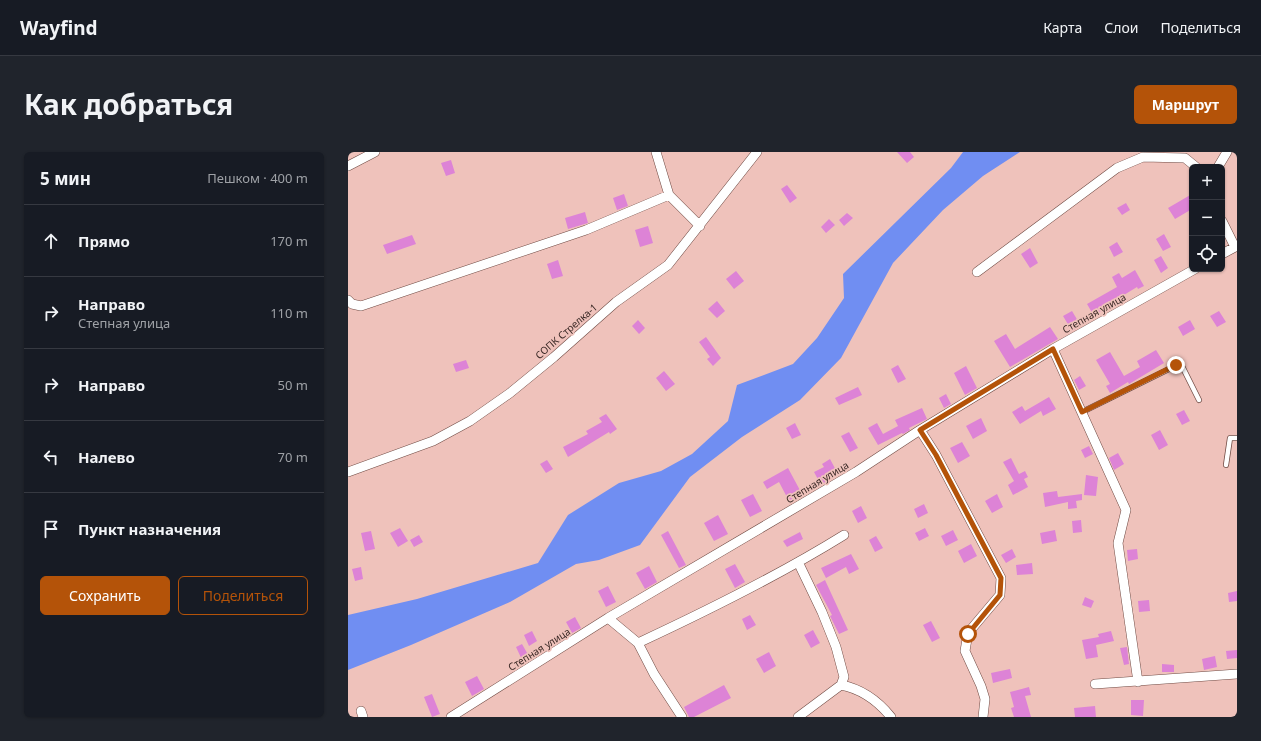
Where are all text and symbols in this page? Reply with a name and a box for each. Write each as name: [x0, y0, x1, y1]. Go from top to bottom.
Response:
text: Wayfind: [20, 15, 98, 41]
text: Карта: [1043, 18, 1082, 37]
text: Слои: [1104, 18, 1138, 37]
text: Поделиться: [1160, 18, 1241, 37]
text: Как добраться: [24, 85, 233, 123]
button: Маршрут: [1134, 85, 1237, 124]
map controls: [1189, 164, 1225, 272]
button: +: [1189, 164, 1225, 200]
text: 5 мин: [40, 167, 91, 190]
text: Пешком · 400 m: [207, 169, 308, 187]
button: −: [1189, 200, 1225, 236]
icon: ahead: [40, 230, 62, 252]
text: Прямо: [78, 231, 130, 251]
text: 170 m: [270, 232, 308, 250]
button: locate: [1189, 236, 1225, 272]
street label: Степная улица: [1060, 290, 1128, 336]
text: Направо: [78, 294, 145, 314]
street label: СОПК Стрелка-1: [532, 300, 600, 362]
icon: right: [40, 302, 62, 324]
text: 110 m: [270, 304, 308, 322]
text: Степная улица: [78, 314, 170, 332]
route end: [1167, 356, 1185, 374]
icon: right: [40, 374, 62, 396]
text: Направо: [78, 375, 145, 395]
text: 50 m: [278, 376, 308, 394]
icon: left: [40, 446, 62, 468]
text: Налево: [78, 447, 135, 467]
text: 70 m: [278, 448, 308, 466]
street label: Степная улица: [783, 458, 851, 506]
icon: arrive: [40, 518, 62, 540]
text: Пункт назначения: [78, 519, 221, 539]
button: Сохранить: [40, 576, 170, 615]
button: Поделиться: [178, 576, 308, 615]
street label: Степная улица: [505, 624, 573, 674]
route start: [959, 625, 977, 643]

